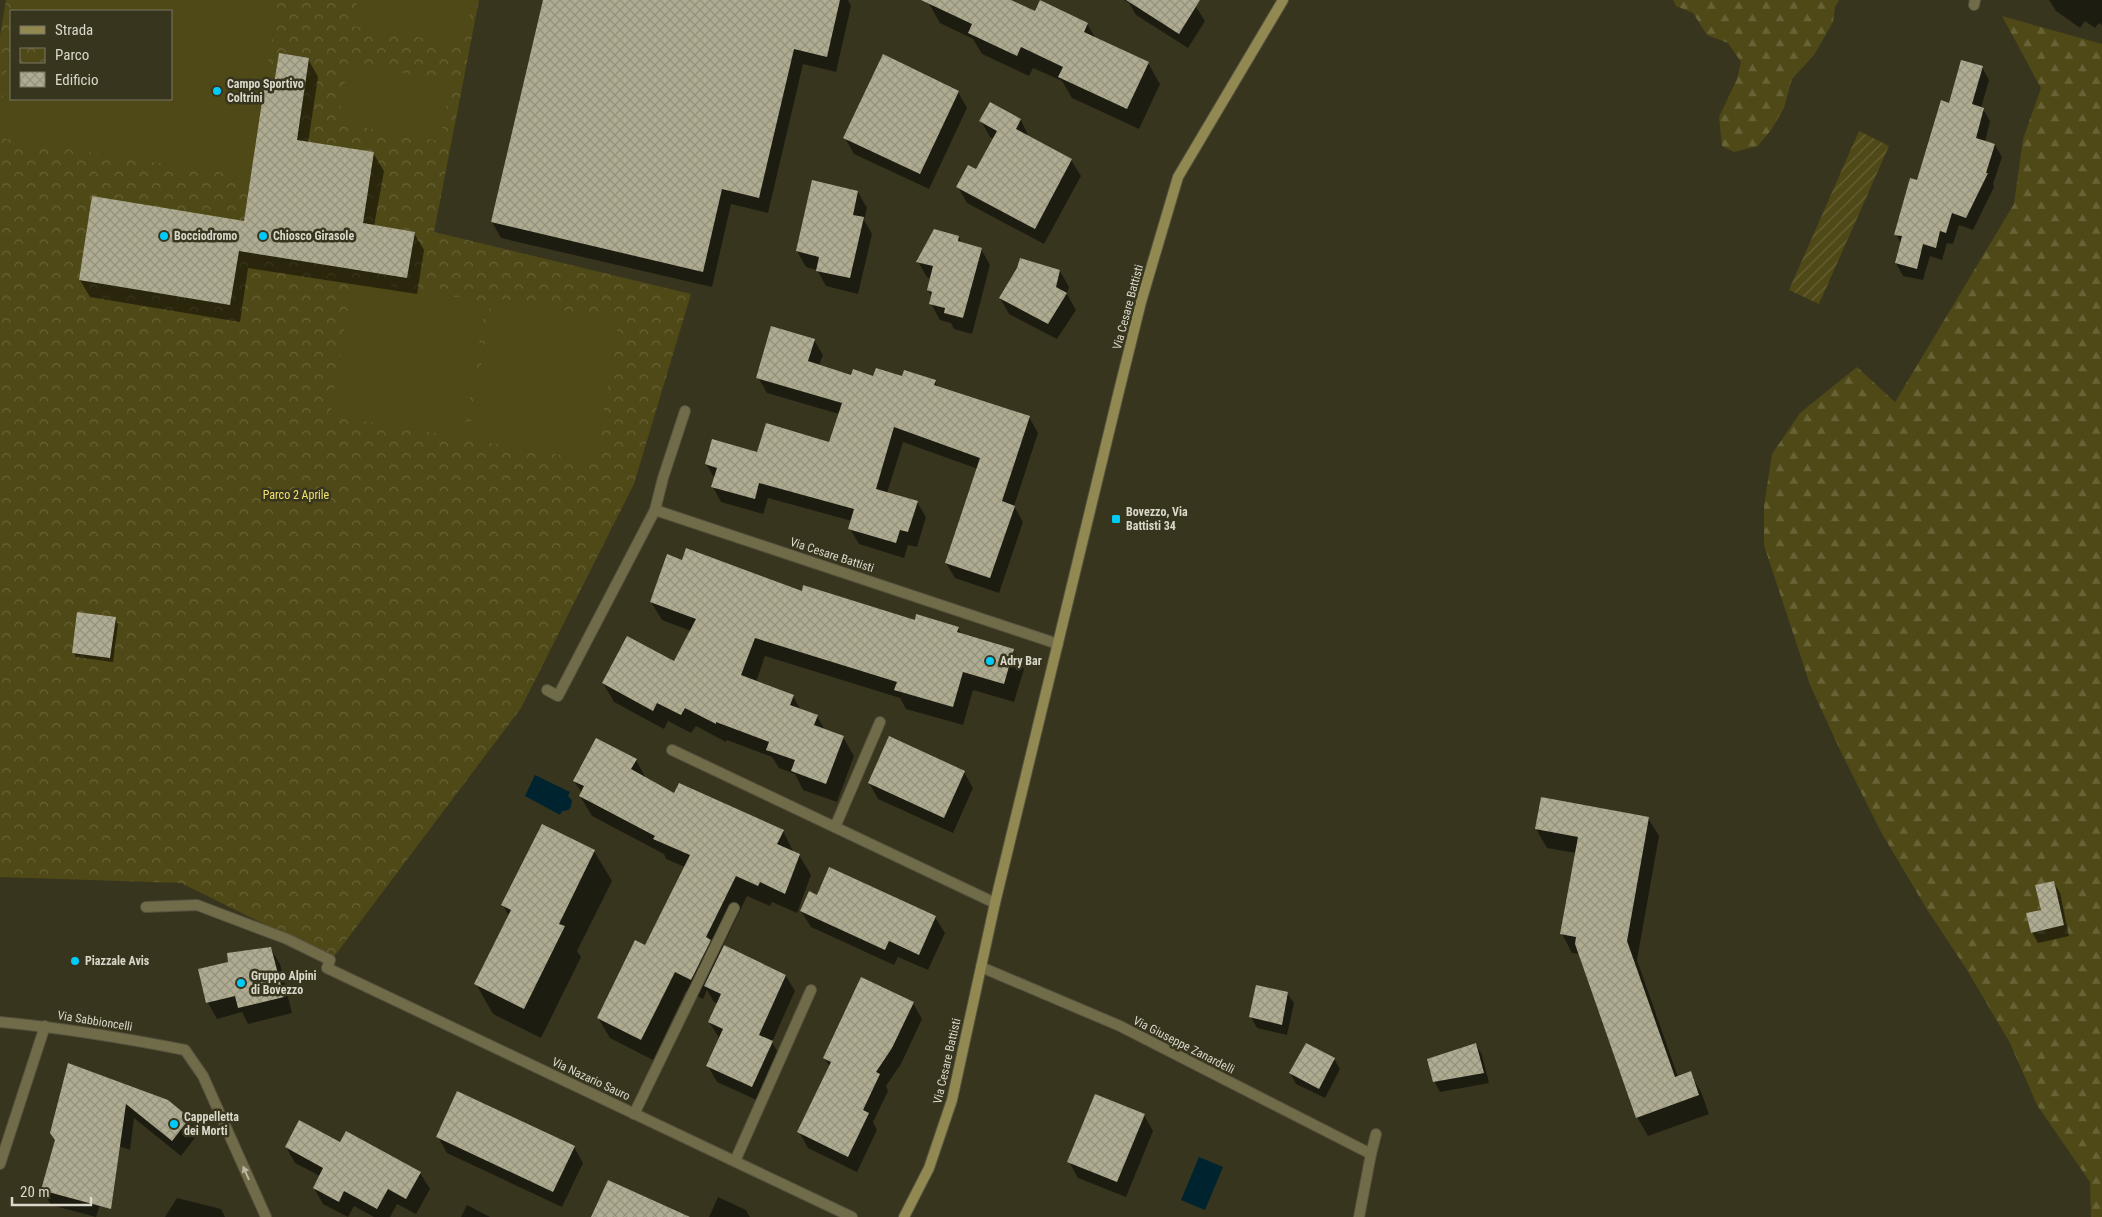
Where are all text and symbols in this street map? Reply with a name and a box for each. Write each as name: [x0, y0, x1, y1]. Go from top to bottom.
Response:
legend: [10, 10, 172, 100]
text: Strada: [55, 21, 93, 39]
text: Parco: [55, 46, 89, 64]
text: Edificio: [55, 71, 98, 89]
place label: Campo Sportivo Coltrini: [227, 77, 304, 105]
marker: Campo Sportivo Coltrini: [211, 85, 223, 97]
place label: Bocciodromo: [174, 229, 237, 243]
place label: Chiosco Girasole: [273, 229, 354, 243]
marker: Bocciodromo: [158, 230, 170, 242]
marker: Chiosco Girasole: [257, 230, 269, 242]
street label: Via Cesare Battisti: [1110, 263, 1146, 351]
park label: Parco 2 Aprile: [263, 488, 330, 502]
place label: Bovezzo, Via Battisti 34: [1126, 505, 1188, 533]
marker: Bovezzo, Via Battisti 34: [1110, 513, 1122, 525]
street label: Via Cesare Battisti: [788, 535, 876, 575]
place label: Adry Bar: [1000, 654, 1042, 668]
marker: Adry Bar: [984, 655, 996, 667]
place label: Piazzale Avis: [85, 954, 150, 968]
marker: Piazzale Avis: [69, 955, 81, 967]
place label: Gruppo Alpini di Bovezzo: [251, 969, 317, 997]
marker: Gruppo Alpini di Bovezzo: [235, 977, 247, 989]
street label: Via Sabbioncelli: [56, 1008, 134, 1034]
street label: Via Giuseppe Zanardelli: [1131, 1013, 1237, 1077]
street label: Via Cesare Battisti: [930, 1017, 964, 1105]
street label: Via Nazario Sauro: [550, 1055, 632, 1103]
place label: Cappelletta dei Morti: [184, 1110, 239, 1138]
marker: Cappelletta dei Morti: [168, 1118, 180, 1130]
one-way arrow: [242, 1166, 250, 1180]
scale bar: [12, 1174, 91, 1206]
text: 20 m: [20, 1183, 50, 1201]

